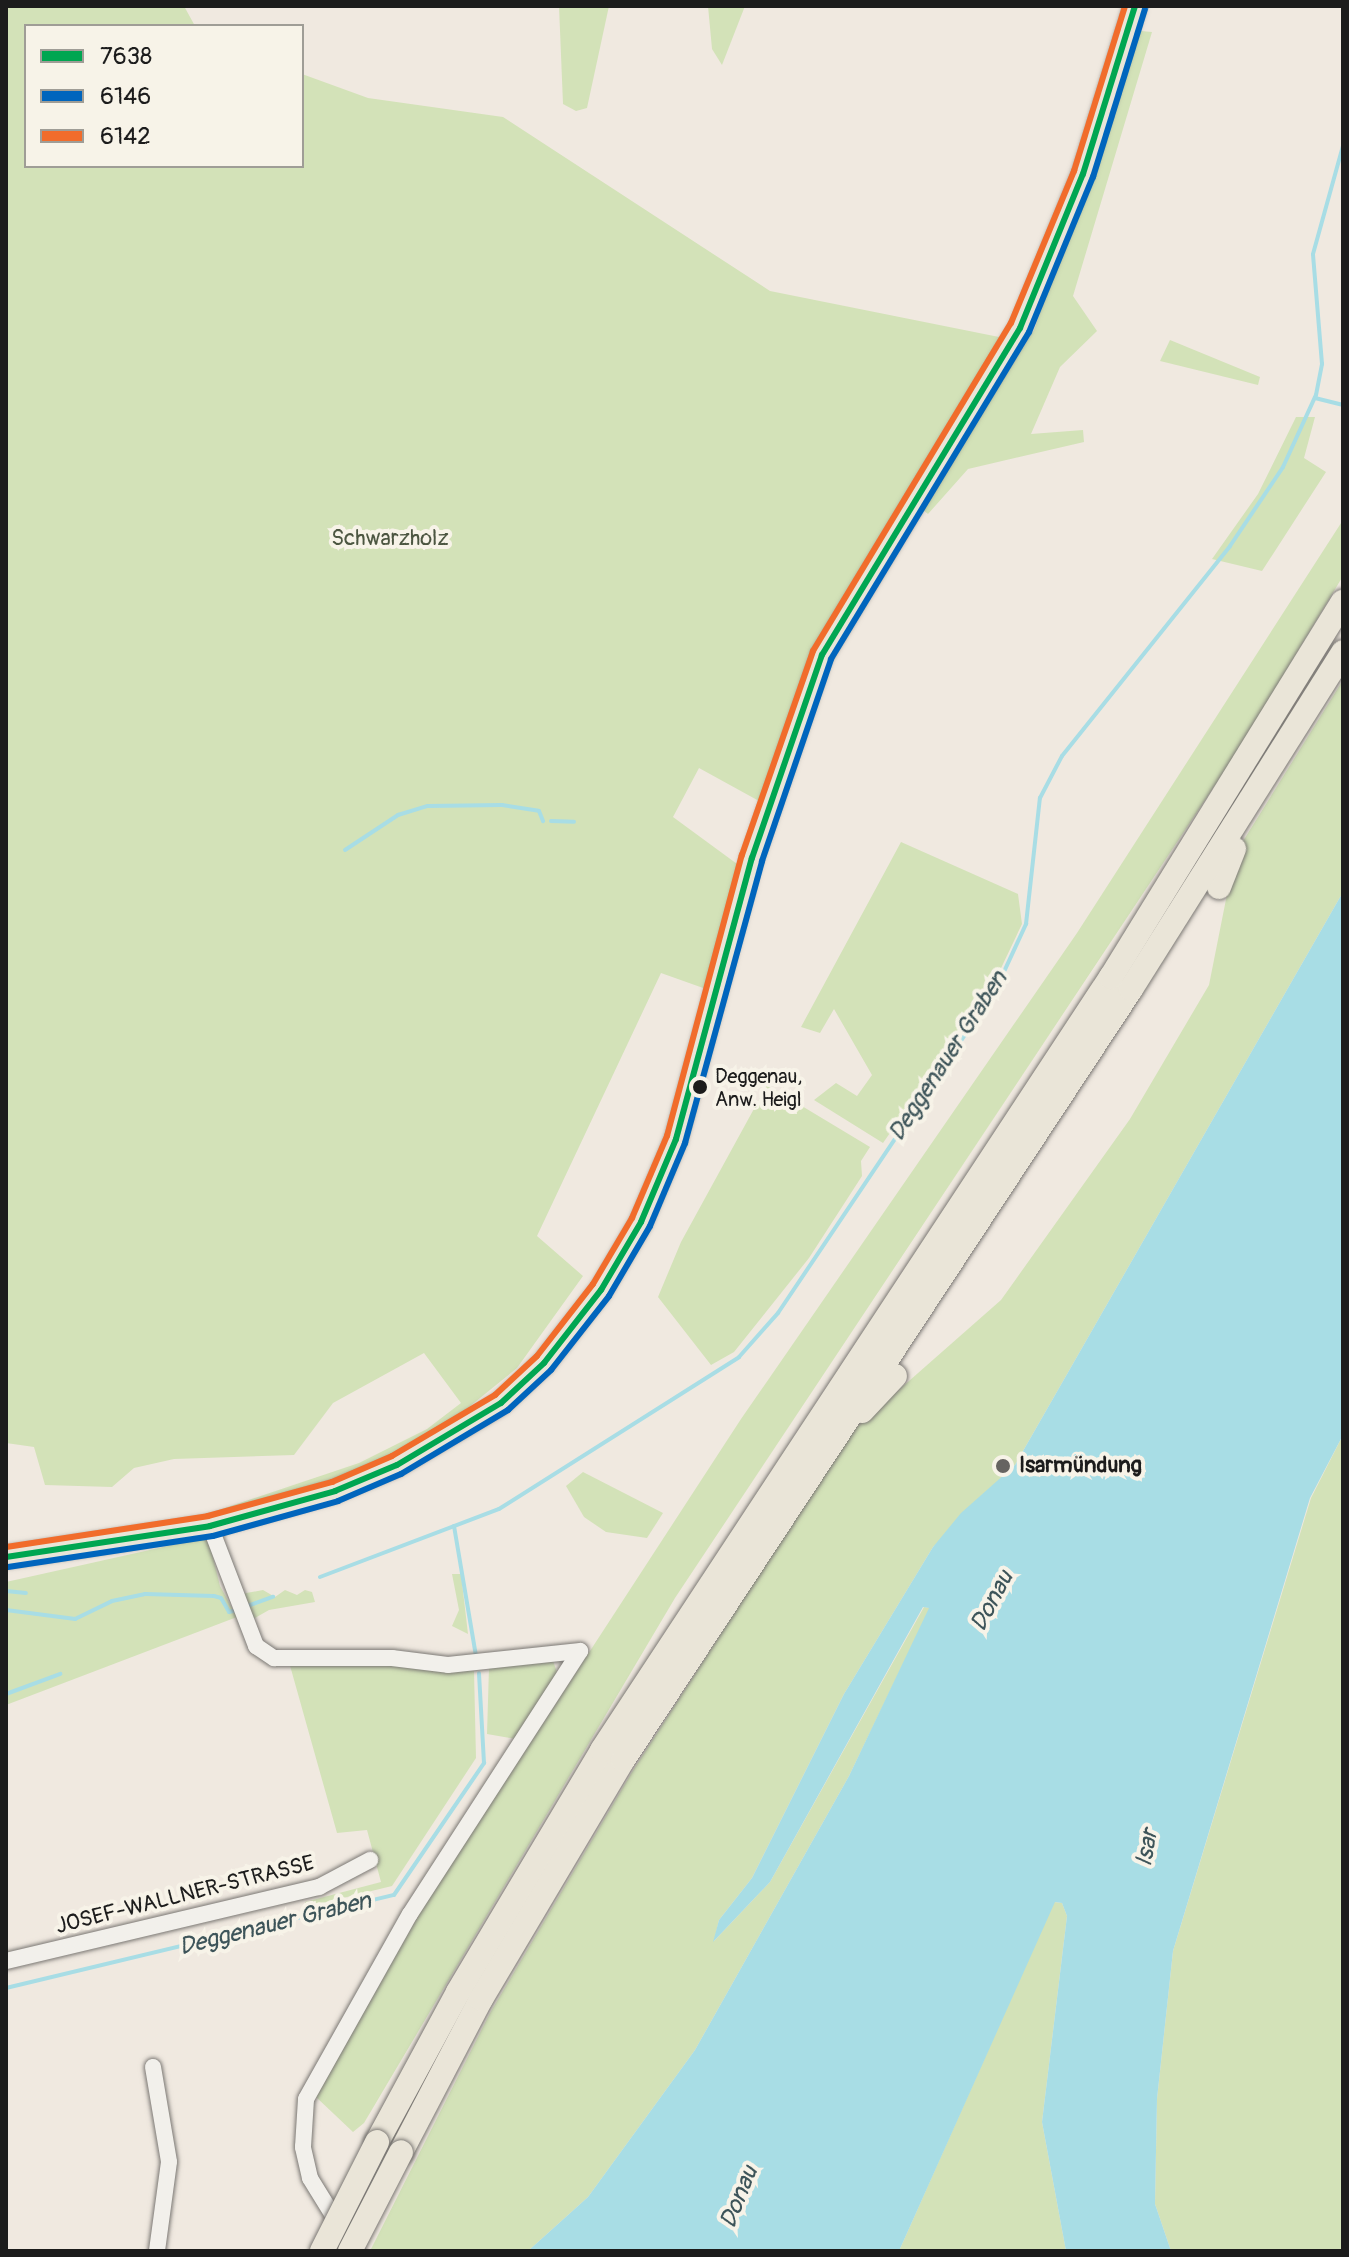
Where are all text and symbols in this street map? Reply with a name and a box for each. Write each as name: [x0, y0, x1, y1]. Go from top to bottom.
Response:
legend: [24, 24, 304, 168]
text: 7638: [100, 42, 152, 71]
text: 6146: [100, 82, 151, 111]
text: 6142: [100, 122, 151, 151]
park label: Schwarzholz: [331, 526, 449, 552]
water label: Deggenauer Graben: [882, 966, 1014, 1146]
place label: Deggenau, Anw. Heigl: [715, 1064, 802, 1111]
marker: Deggenau, Anw. Heigl: [692, 1079, 708, 1095]
place label: Isarmündung: [1019, 1453, 1142, 1479]
marker: Isarmündung: [994, 1457, 1012, 1475]
water label: Donau: [964, 1566, 1020, 1636]
water label: Isar: [1130, 1827, 1164, 1869]
street label: JOSEF-WALLNER-STRASSE: [53, 1850, 317, 1940]
water label: Deggenauer Graben: [176, 1886, 374, 1962]
water label: Donau: [714, 2162, 764, 2232]

